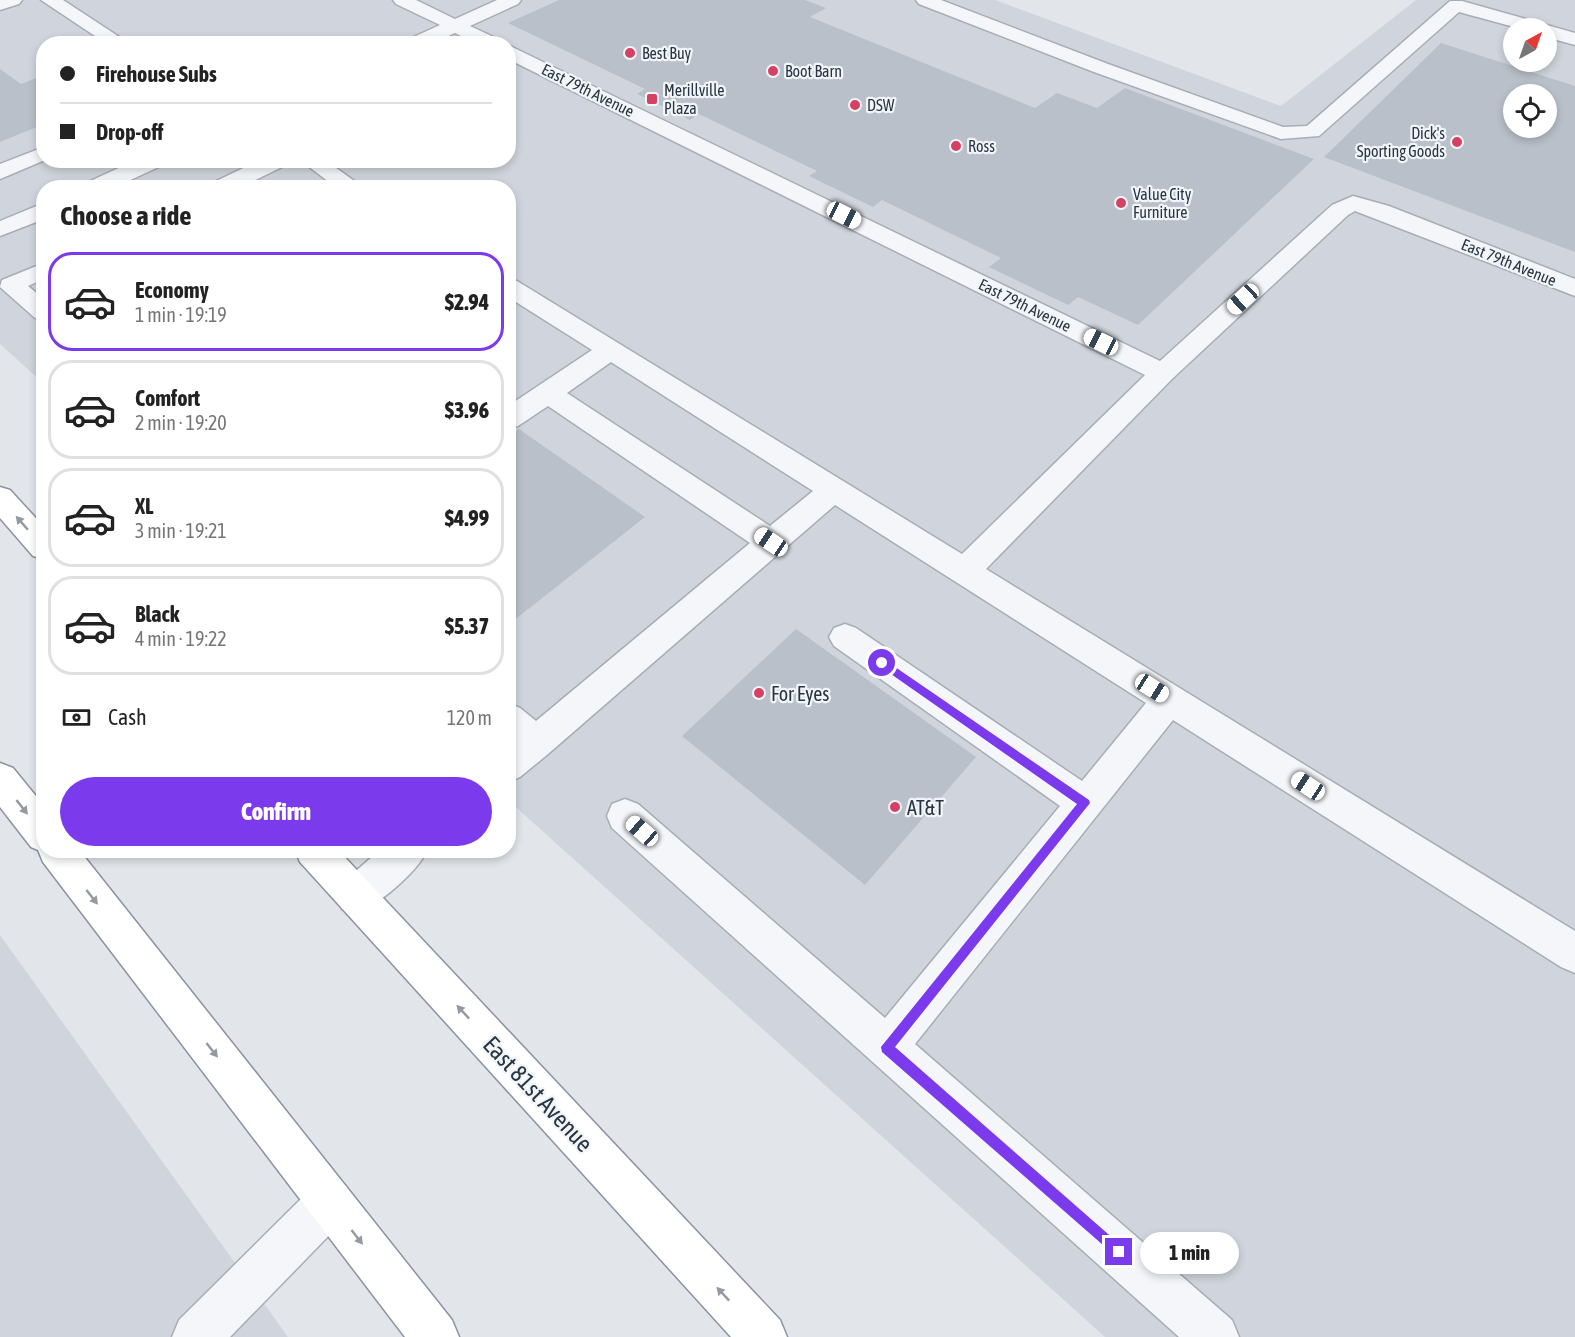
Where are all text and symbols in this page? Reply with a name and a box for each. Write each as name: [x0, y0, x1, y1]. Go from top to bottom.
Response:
north arrow: [1503, 18, 1557, 72]
map controls: [1503, 18, 1557, 138]
place label: Best Buy: [642, 44, 692, 63]
marker: Best Buy: [623, 46, 637, 60]
street label: East 79th Avenue: [539, 60, 637, 120]
text: Firehouse Subs: [96, 61, 217, 87]
place label: Boot Barn: [785, 62, 842, 80]
marker: Boot Barn: [766, 64, 780, 78]
place label: Merillville Plaza: [664, 81, 725, 117]
button: locate: [1503, 84, 1557, 138]
marker: Merillville Plaza: [645, 92, 659, 106]
place label: DSW: [867, 96, 895, 114]
marker: DSW: [848, 98, 862, 112]
text: Drop-off: [96, 119, 163, 145]
place label: Dick's Sporting Goods: [1357, 124, 1445, 161]
marker: Dick's Sporting Goods: [1450, 135, 1464, 149]
place label: Ross: [968, 137, 995, 155]
marker: Ross: [949, 139, 963, 153]
place label: Value City Furniture: [1133, 185, 1192, 221]
marker: Value City Furniture: [1114, 196, 1128, 210]
car: [824, 199, 864, 231]
text: Choose a ride: [60, 200, 192, 231]
street label: East 79th Avenue: [1459, 235, 1559, 289]
icon: car: [63, 275, 117, 329]
street label: East 79th Avenue: [976, 275, 1074, 335]
text: Economy: [135, 277, 209, 303]
car: [1224, 280, 1262, 318]
text: $2.94: [445, 289, 489, 315]
text: 1 min · 19:19: [135, 303, 227, 326]
car: [1081, 326, 1121, 358]
icon: car: [63, 383, 117, 437]
text: Comfort: [135, 385, 200, 411]
text: $3.96: [445, 397, 489, 423]
text: 2 min · 19:20: [135, 411, 227, 434]
icon: car: [63, 491, 117, 545]
text: XL: [135, 493, 153, 519]
text: $4.99: [445, 505, 489, 531]
one-way arrow: [16, 516, 29, 531]
text: 3 min · 19:21: [135, 519, 227, 542]
car: [751, 524, 791, 560]
icon: car: [63, 599, 117, 653]
text: Black: [135, 601, 179, 627]
text: $5.37: [445, 613, 489, 639]
text: 4 min · 19:22: [135, 627, 227, 650]
route start: [868, 649, 895, 676]
car: [1132, 671, 1172, 705]
place label: For Eyes: [771, 682, 829, 705]
marker: For Eyes: [752, 686, 766, 700]
icon: cash: [60, 701, 93, 734]
text: Cash: [108, 704, 147, 730]
text: 120 m: [447, 706, 492, 729]
car: [1288, 769, 1328, 803]
button: Confirm: [60, 777, 492, 846]
place label: AT&T: [907, 796, 944, 819]
one-way arrow: [15, 799, 28, 815]
marker: AT&T: [888, 800, 902, 814]
car: [623, 812, 661, 850]
one-way arrow: [85, 889, 97, 904]
one-way arrow: [456, 1005, 470, 1019]
street label: East 81st Avenue: [478, 1031, 598, 1157]
one-way arrow: [205, 1043, 217, 1058]
one-way arrow: [351, 1229, 364, 1245]
callout: 1 min: [1140, 1231, 1239, 1273]
route end: [1105, 1238, 1132, 1265]
text: 1 min: [1169, 1241, 1210, 1264]
one-way arrow: [717, 1287, 730, 1302]

